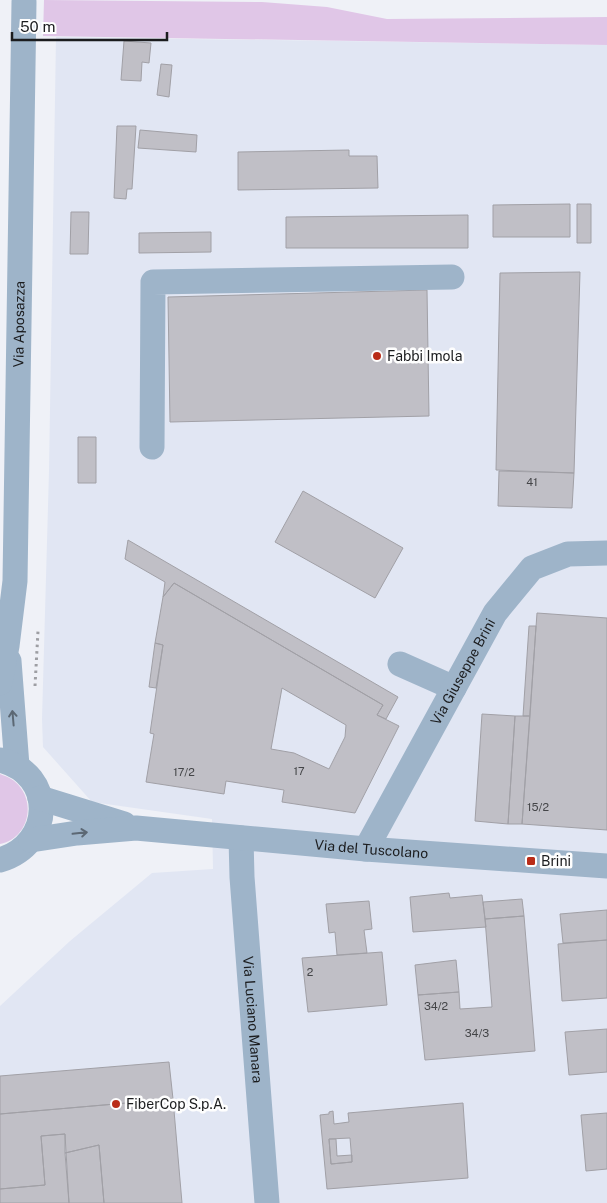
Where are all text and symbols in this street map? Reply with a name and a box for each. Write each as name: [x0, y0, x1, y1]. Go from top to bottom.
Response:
scale bar: [12, 10, 168, 42]
text: 50 m: [20, 18, 55, 35]
street label: Via Aposazza: [10, 281, 28, 368]
place label: Fabbi Imola: [387, 348, 462, 364]
marker: Fabbi Imola: [371, 350, 383, 362]
house number: 41: [526, 476, 538, 488]
street label: Via Giuseppe Brini: [427, 616, 498, 728]
one-way arrow: [9, 710, 18, 726]
house number: 17: [293, 765, 305, 777]
house number: 17/2: [173, 766, 195, 778]
house number: 15/2: [527, 801, 549, 813]
one-way arrow: [71, 828, 87, 838]
street label: Via del Tuscolano: [314, 836, 429, 861]
place label: Brini: [541, 853, 571, 869]
marker: Brini: [525, 855, 537, 867]
street label: Via Luciano Manara: [240, 956, 266, 1084]
house number: 2: [307, 966, 314, 978]
house number: 34/2: [424, 1000, 449, 1012]
house number: 34/3: [465, 1027, 489, 1039]
place label: FiberCop S.p.A.: [126, 1096, 226, 1112]
marker: FiberCop S.p.A.: [110, 1098, 122, 1110]

